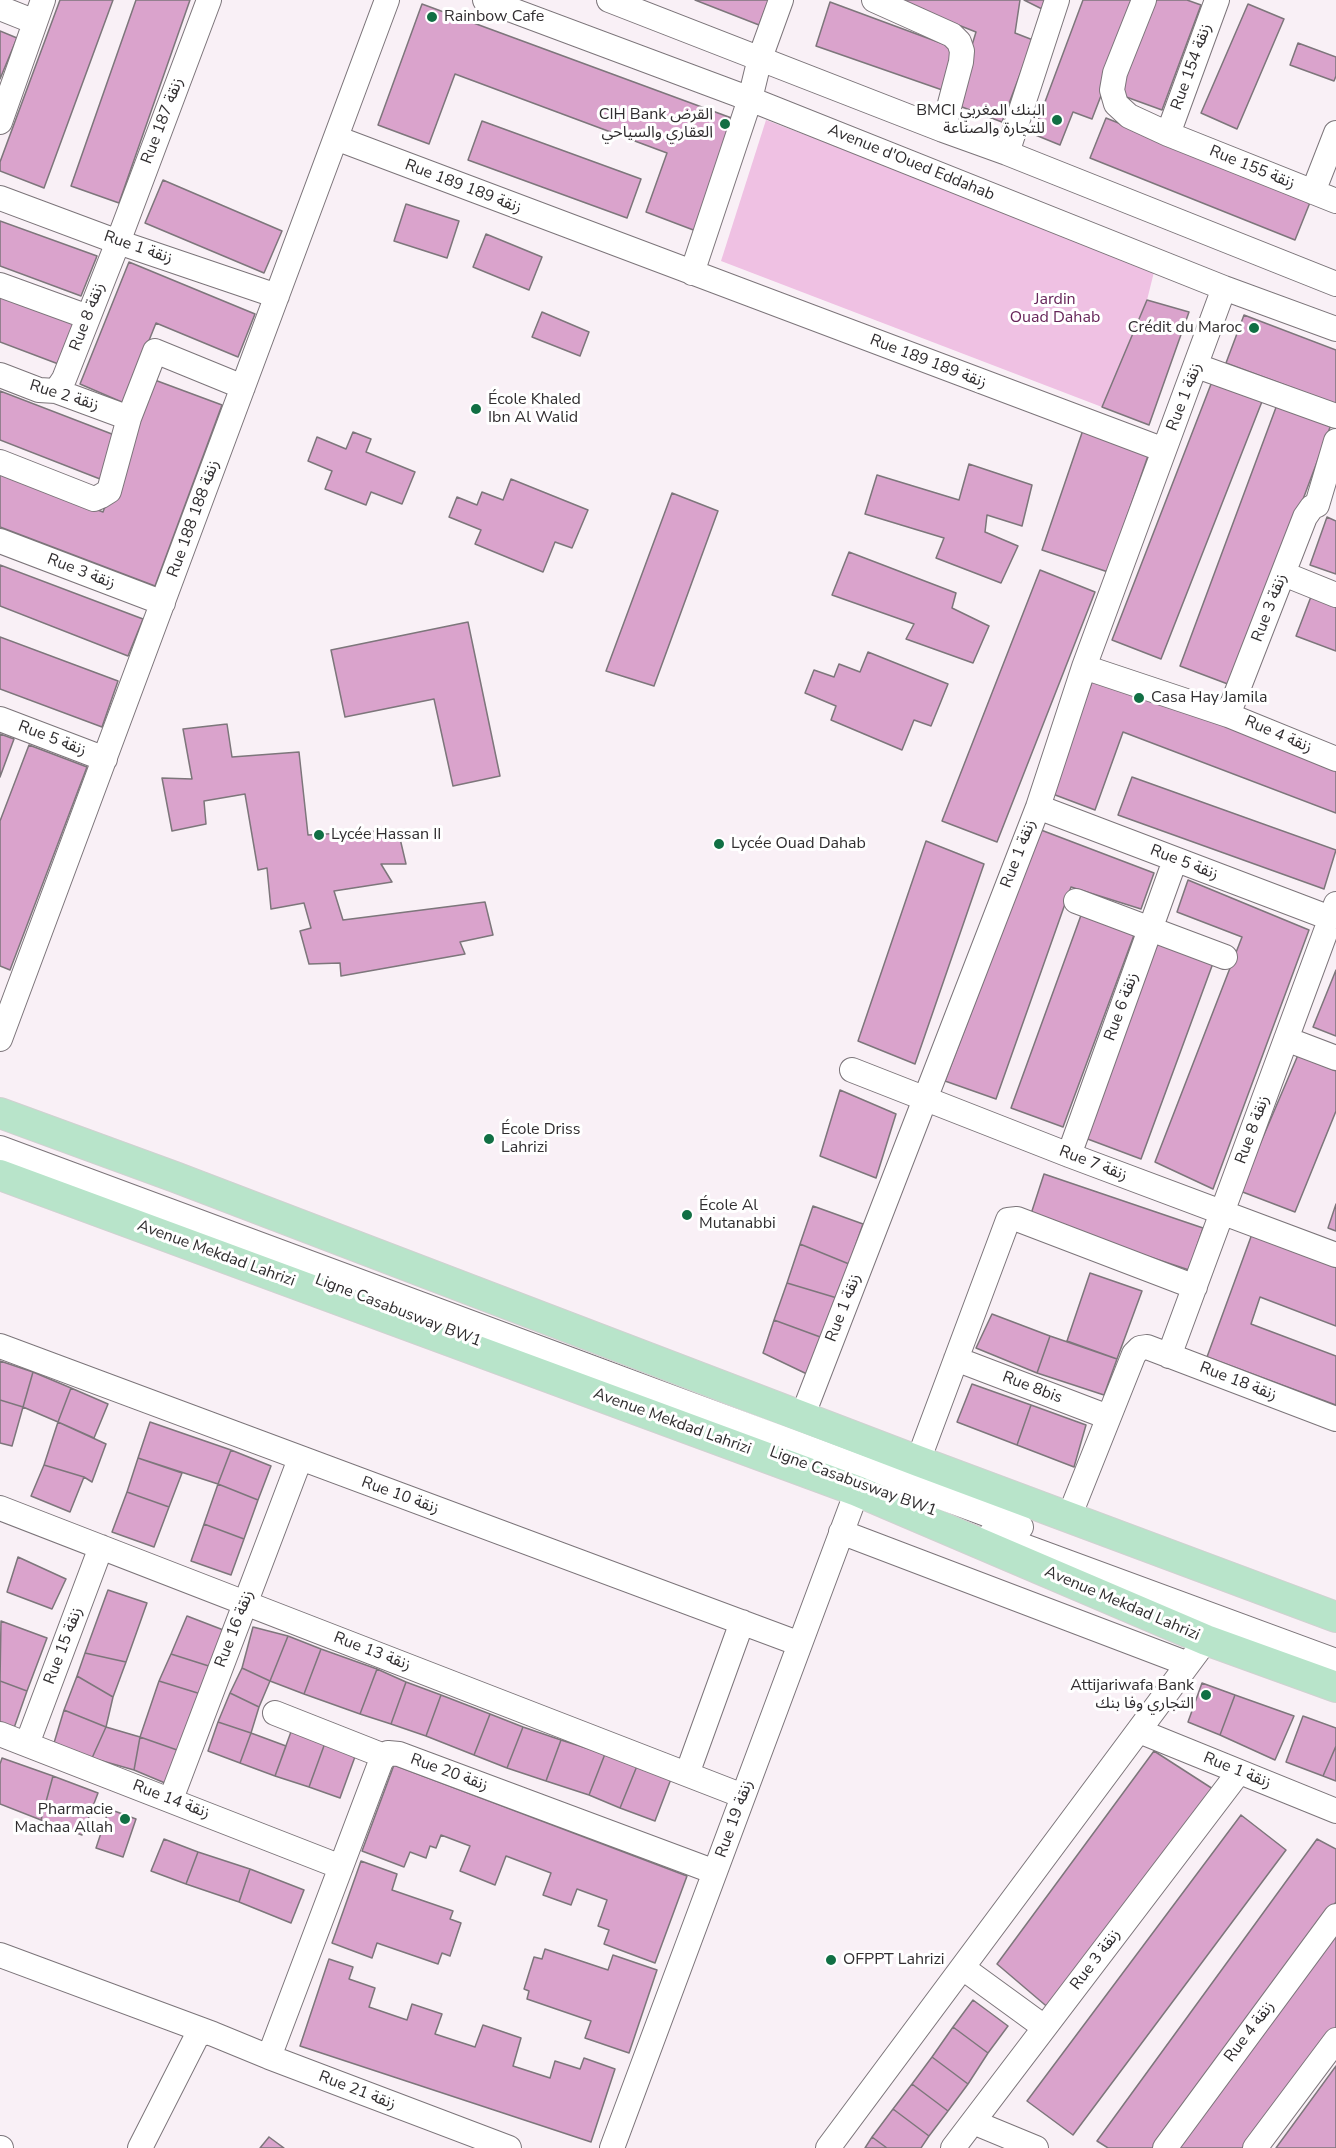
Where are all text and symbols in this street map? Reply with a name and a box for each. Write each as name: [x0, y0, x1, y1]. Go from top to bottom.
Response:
place label: Rainbow Cafe: [444, 7, 544, 27]
marker: Rainbow Cafe: [425, 10, 439, 24]
street label: Rue 154 زنقة: [1167, 21, 1217, 113]
street label: Rue 187 زنقة: [138, 75, 188, 167]
place label: BMCI البنك المغربي للتجارة والصناعة: [916, 101, 1045, 139]
place label: CIH Bank القرض العقاري والسياحي: [599, 105, 713, 143]
marker: BMCI البنك المغربي للتجارة والصناعة: [1050, 113, 1064, 127]
marker: CIH Bank القرض العقاري والسياحي: [718, 117, 732, 131]
street label: Avenue d'Oued Eddahab: [825, 121, 997, 205]
street label: Rue 155 زنقة: [1206, 142, 1298, 194]
street label: Rue 189 زنقة 189: [402, 156, 524, 218]
street label: Rue 1 زنقة: [101, 227, 175, 269]
street label: Rue 8 زنقة: [66, 280, 110, 354]
park label: Jardin Ouad Dahab: [1010, 290, 1100, 328]
place label: Crédit du Maroc: [1128, 318, 1242, 338]
marker: Crédit du Maroc: [1247, 321, 1261, 335]
street label: Rue 189 زنقة 189: [867, 331, 989, 393]
street label: Rue 1 زنقة: [1163, 360, 1207, 434]
street label: Rue 2 زنقة: [27, 376, 101, 416]
place label: École Khaled Ibn Al Walid: [488, 390, 581, 428]
marker: École Khaled Ibn Al Walid: [469, 402, 483, 416]
street label: Rue 188 زنقة 188: [164, 458, 224, 580]
street label: Rue 3 زنقة: [44, 550, 118, 594]
street label: Rue 3 زنقة: [1248, 571, 1292, 645]
place label: Casa Hay Jamila: [1151, 688, 1267, 708]
marker: Casa Hay Jamila: [1132, 691, 1146, 705]
street label: Rue 4 زنقة: [1241, 712, 1315, 758]
street label: Rue 5 زنقة: [15, 717, 89, 761]
street label: Rue 1 زنقة: [997, 817, 1041, 891]
place label: Lycée Hassan II: [331, 825, 441, 845]
marker: Lycée Hassan II: [312, 828, 326, 842]
place label: Lycée Ouad Dahab: [731, 834, 866, 854]
marker: Lycée Ouad Dahab: [712, 837, 726, 851]
street label: Rue 5 زنقة: [1147, 841, 1221, 885]
street label: Rue 6 زنقة: [1101, 970, 1143, 1044]
street label: Rue 8 زنقة: [1232, 1093, 1274, 1167]
place label: École Driss Lahrizi: [501, 1120, 580, 1158]
marker: École Driss Lahrizi: [482, 1132, 496, 1146]
street label: Rue 7 زنقة: [1056, 1142, 1130, 1186]
place label: École Al Mutanabbi: [699, 1196, 776, 1234]
marker: École Al Mutanabbi: [680, 1208, 694, 1222]
street label: Avenue Mekdad Lahrizi: [134, 1216, 298, 1292]
street label: Ligne Casabusway BW1: [312, 1270, 484, 1352]
street label: Rue 1 زنقة: [822, 1271, 866, 1345]
street label: Rue 18 زنقة: [1197, 1359, 1279, 1405]
street label: Rue 8bis: [999, 1368, 1065, 1408]
street label: Avenue Mekdad Lahrizi: [590, 1384, 754, 1460]
street label: Ligne Casabusway BW1: [767, 1443, 939, 1521]
street label: Rue 10 زنقة: [359, 1473, 441, 1519]
street label: Avenue Mekdad Lahrizi: [1042, 1563, 1202, 1645]
street label: Rue 16 زنقة: [212, 1588, 258, 1670]
street label: Rue 15 زنقة: [41, 1605, 87, 1687]
street label: Rue 13 زنقة: [331, 1629, 413, 1675]
place label: Attijariwafa Bank التجاري وفا بنك: [1070, 1676, 1194, 1714]
marker: Attijariwafa Bank التجاري وفا بنك: [1199, 1688, 1213, 1702]
street label: Rue 1 زنقة: [1200, 1749, 1274, 1793]
street label: Rue 20 زنقة: [408, 1750, 490, 1796]
street label: Rue 14 زنقة: [130, 1777, 212, 1823]
street label: Rue 19 زنقة: [712, 1778, 758, 1860]
place label: Pharmacie Machaa Allah: [15, 1800, 113, 1838]
marker: Pharmacie Machaa Allah: [118, 1812, 132, 1826]
street label: Rue 3 زنقة: [1067, 1926, 1125, 1994]
place label: OFPPT Lahrizi: [843, 1950, 945, 1970]
marker: OFPPT Lahrizi: [824, 1953, 838, 1967]
street label: Rue 4 زنقة: [1221, 1998, 1279, 2066]
street label: Rue 21 زنقة: [316, 2068, 398, 2114]

